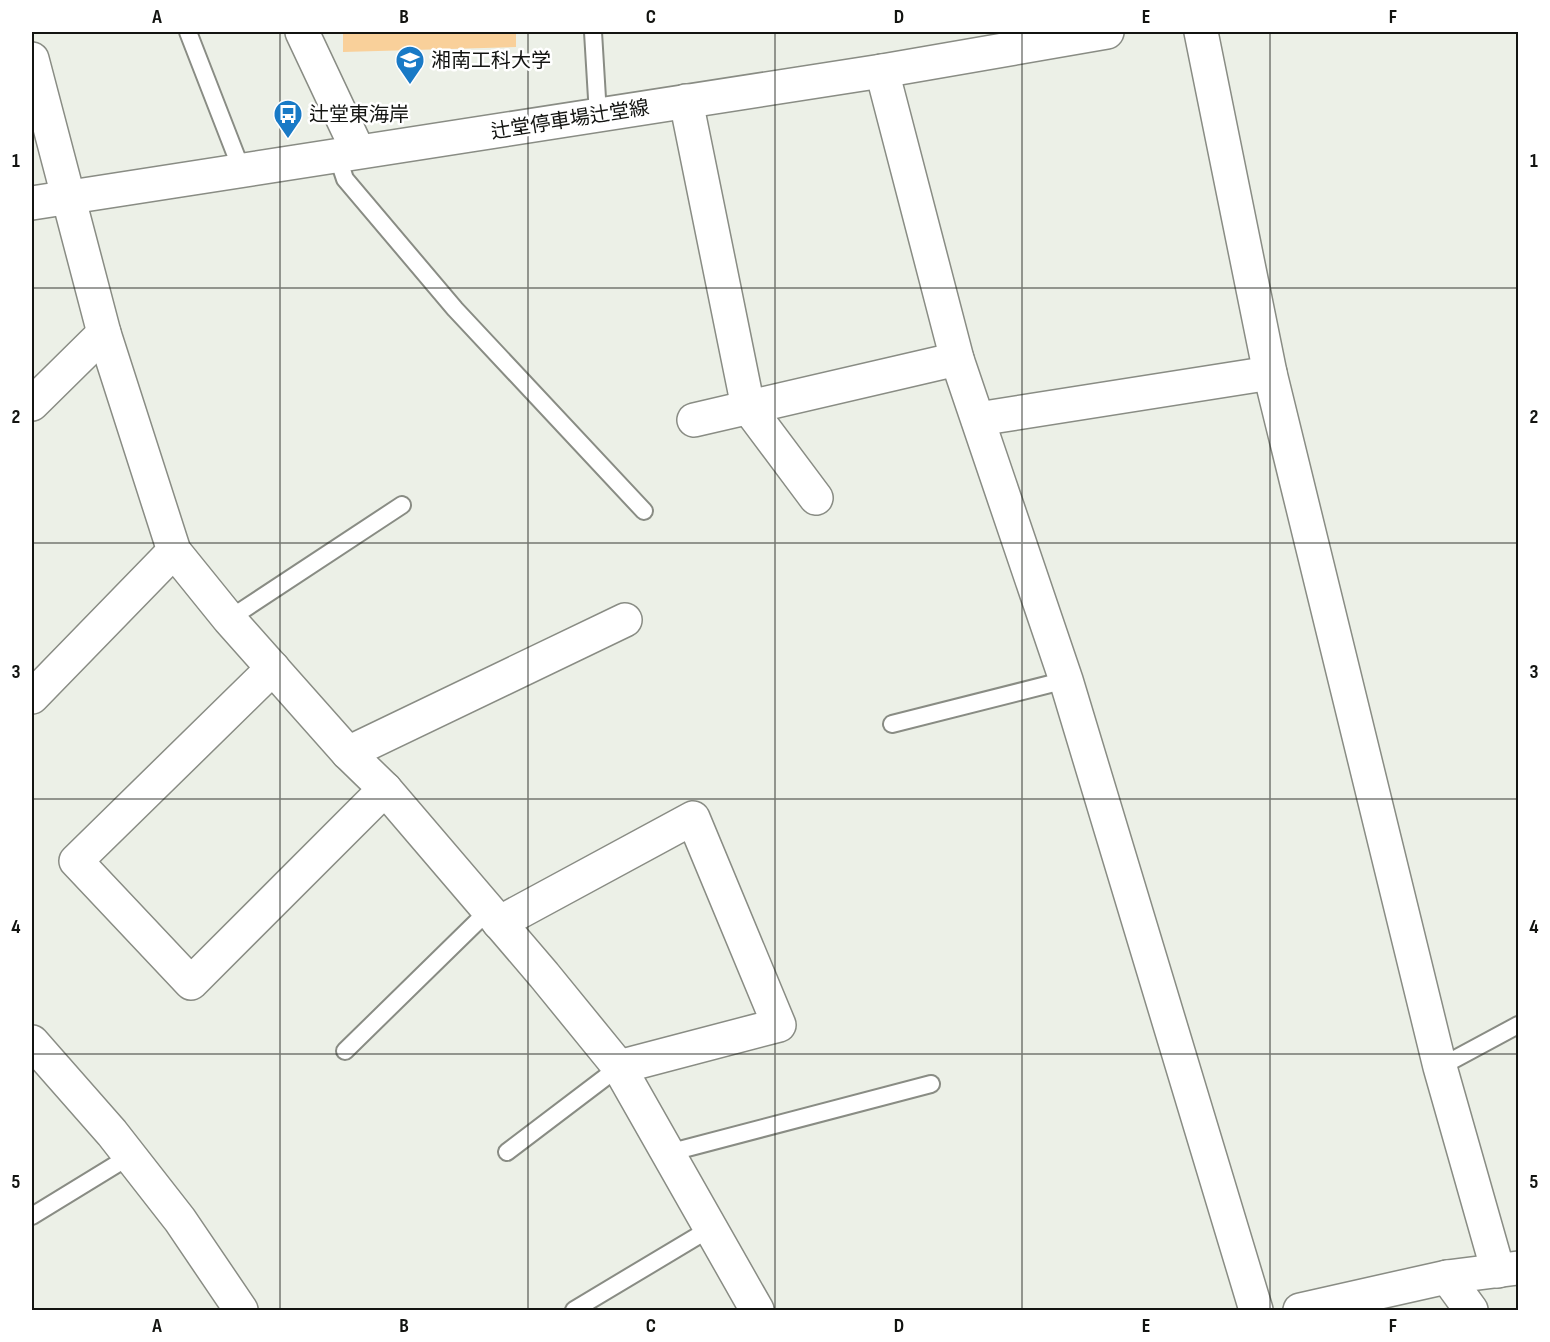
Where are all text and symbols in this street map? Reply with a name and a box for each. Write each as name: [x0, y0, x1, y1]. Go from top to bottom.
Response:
text: A: [151, 5, 162, 29]
text: B: [399, 5, 409, 29]
text: C: [646, 5, 656, 29]
text: D: [894, 5, 904, 29]
text: E: [1142, 5, 1150, 29]
text: F: [1389, 5, 1397, 29]
school or university icon: 湘南工科大学: [394, 44, 426, 86]
place label: 湘南工科大学: [431, 49, 551, 73]
street label: 辻堂停車場辻堂線: [489, 96, 651, 144]
bus stop icon: 辻堂東海岸: [272, 98, 304, 140]
place label: 辻堂東海岸: [309, 103, 409, 127]
text: 1: [12, 149, 20, 173]
text: 1: [1530, 149, 1538, 173]
text: 2: [12, 405, 20, 429]
text: 2: [1530, 405, 1538, 429]
text: 3: [12, 660, 21, 684]
text: 3: [1530, 660, 1539, 684]
text: 4: [11, 915, 21, 939]
text: 4: [1529, 915, 1539, 939]
text: 5: [12, 1170, 21, 1194]
text: 5: [1530, 1170, 1539, 1194]
text: A: [151, 1314, 162, 1338]
text: B: [399, 1314, 409, 1338]
text: C: [646, 1314, 656, 1338]
text: D: [894, 1314, 904, 1338]
text: E: [1142, 1314, 1150, 1338]
text: F: [1389, 1314, 1397, 1338]

